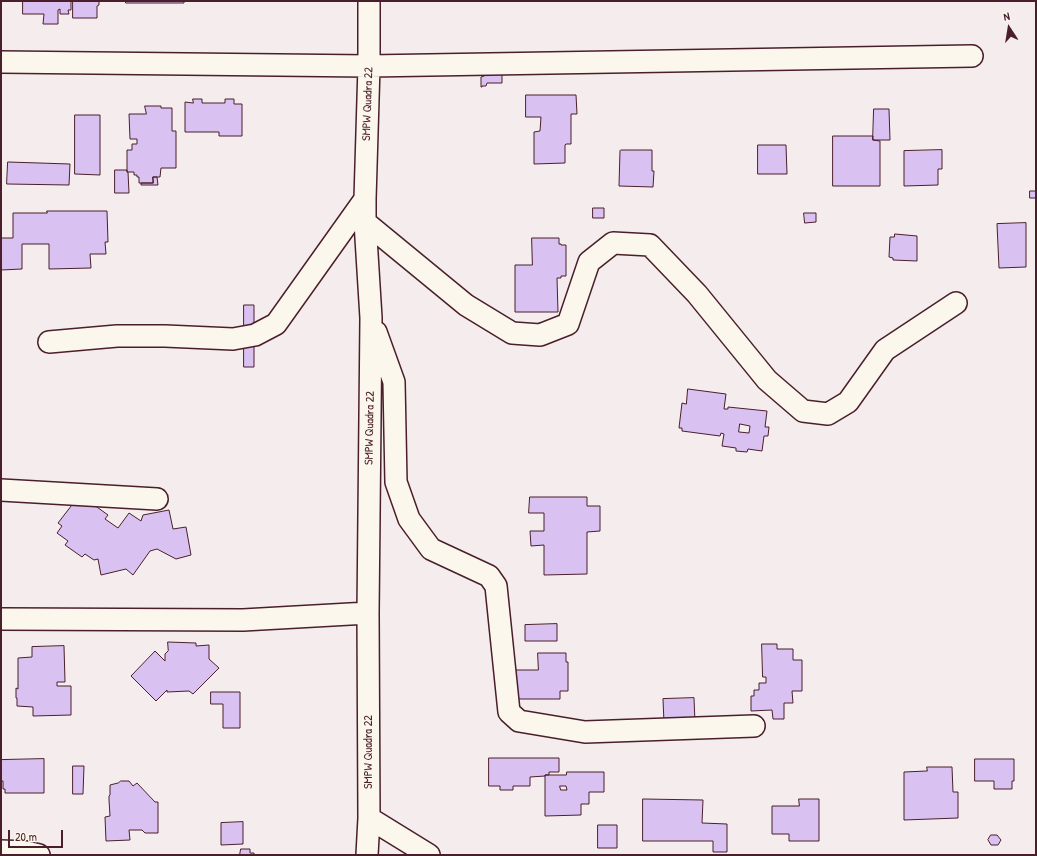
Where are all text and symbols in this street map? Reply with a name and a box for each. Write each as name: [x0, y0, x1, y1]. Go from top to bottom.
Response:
north arrow: [989, 8, 1029, 48]
text: N: [1002, 9, 1011, 24]
street label: SMPW Quadra 22: [360, 67, 376, 141]
street label: SMPW Quadra 22: [362, 391, 378, 465]
street label: SMPW Quadra 22: [362, 715, 376, 789]
scale bar: [10, 822, 65, 848]
text: 20 m: [15, 828, 37, 845]

